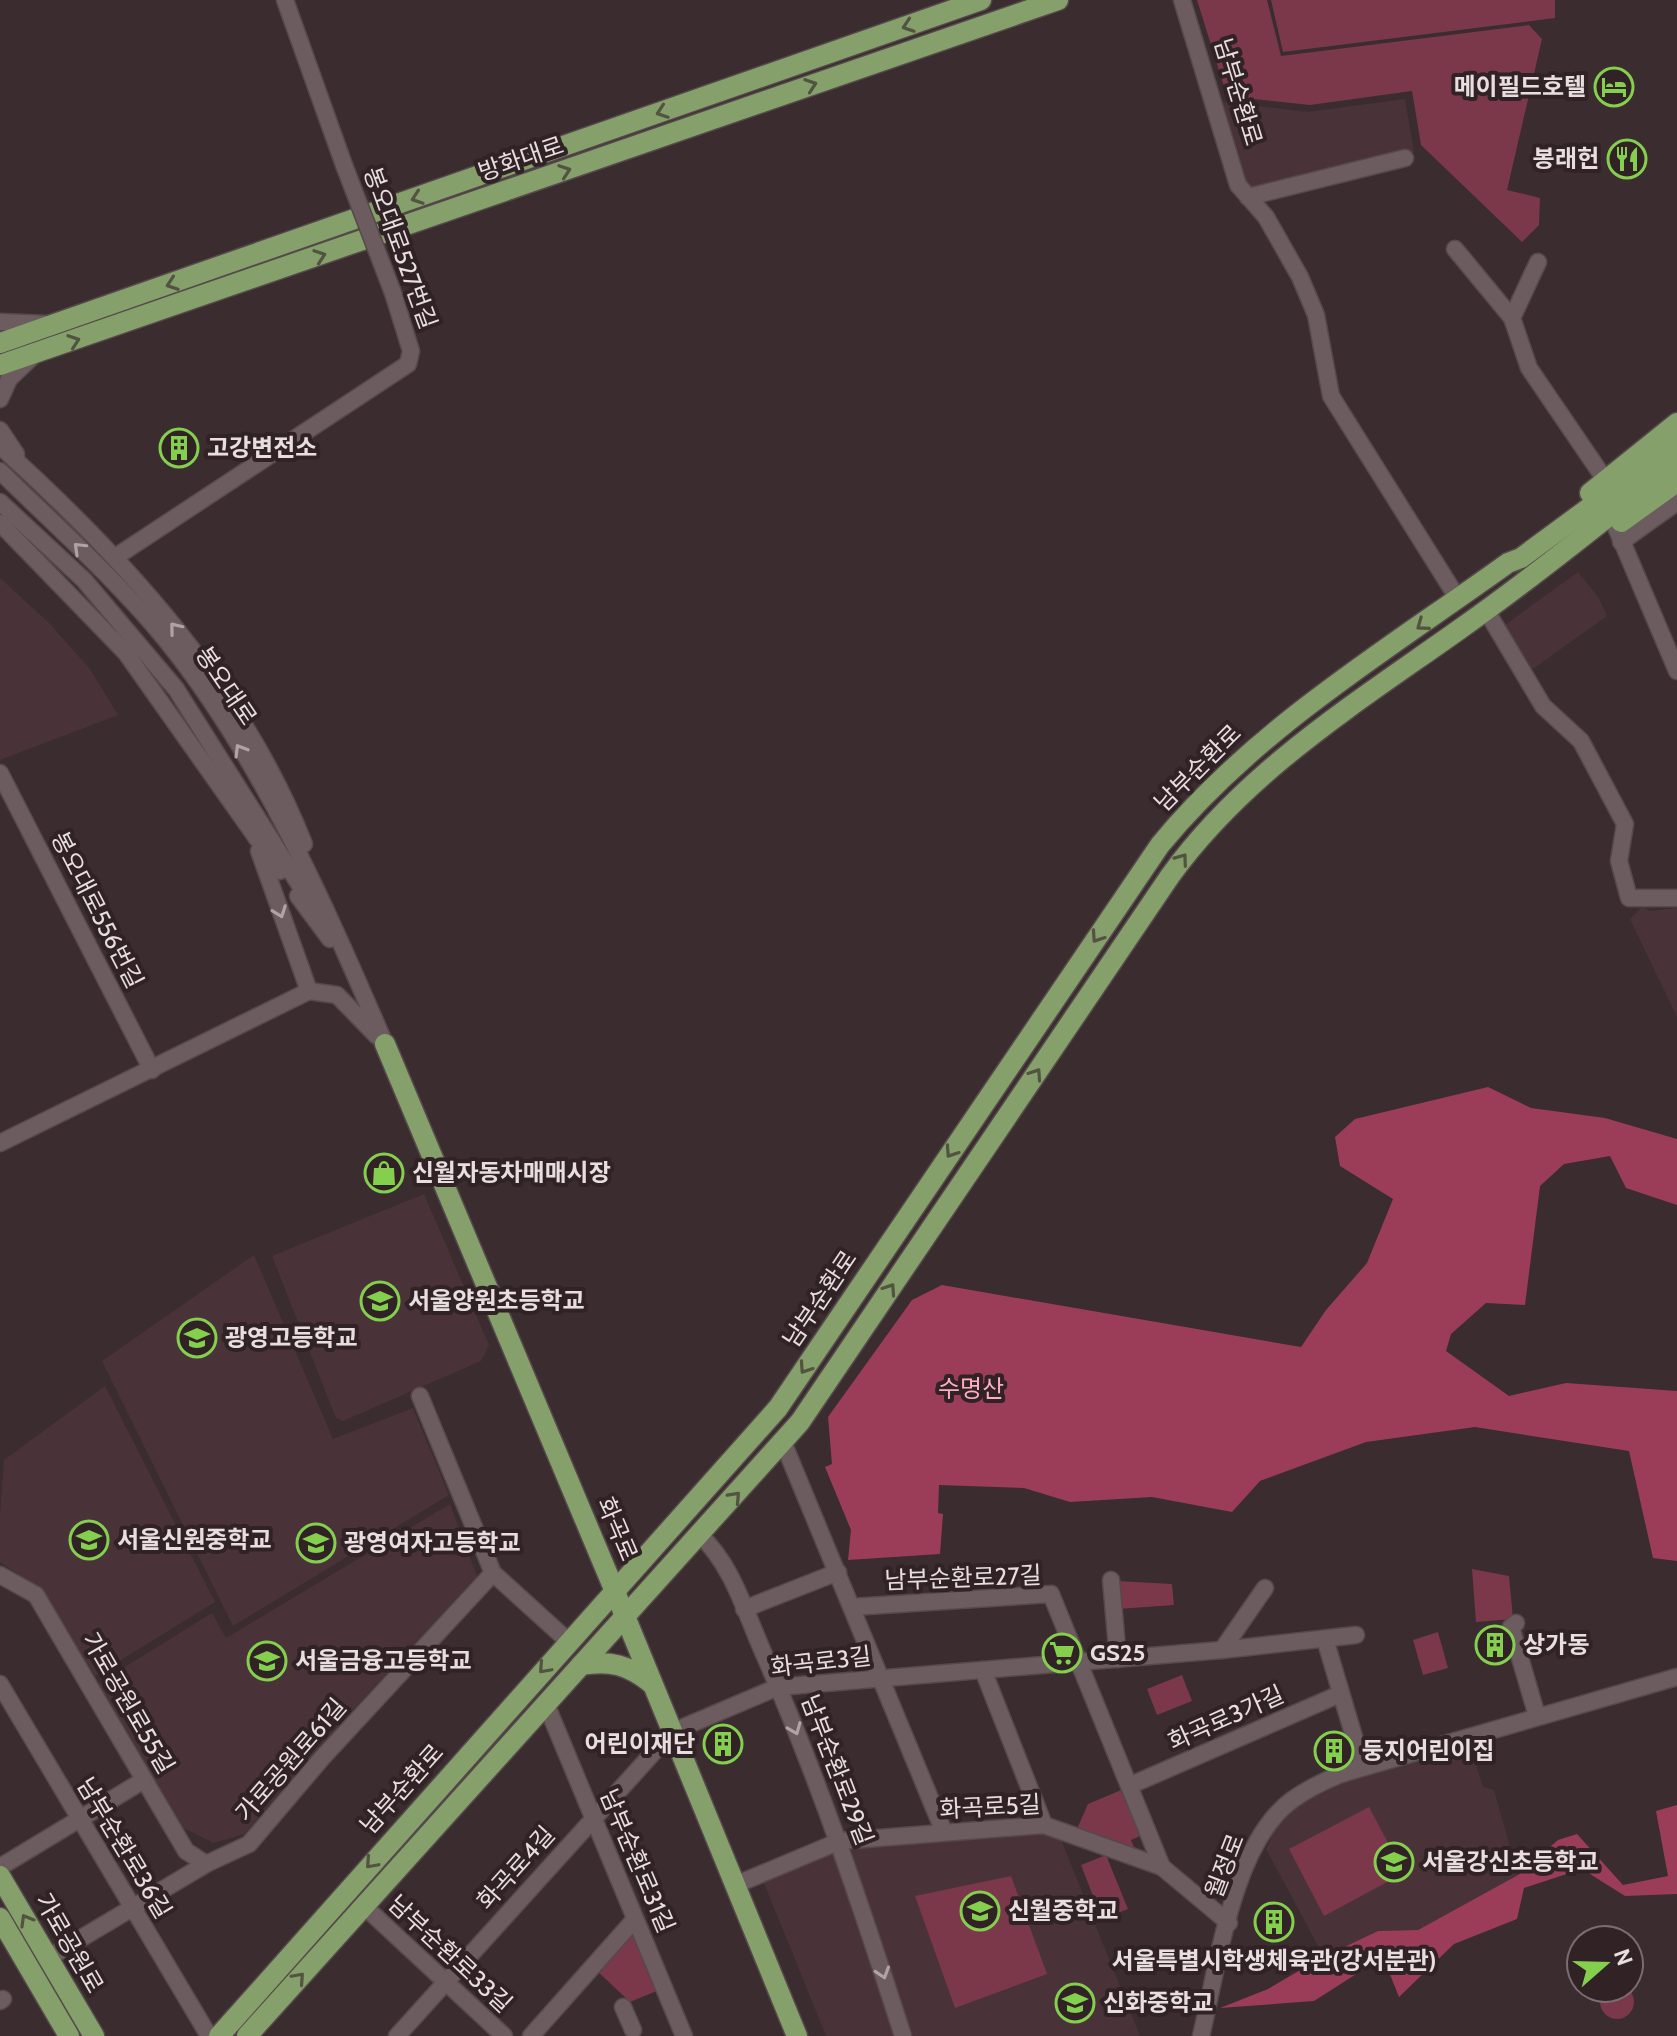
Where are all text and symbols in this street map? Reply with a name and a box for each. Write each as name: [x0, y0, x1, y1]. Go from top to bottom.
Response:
one-way arrow: [902, 16, 916, 32]
street label: 남부순환로: [1208, 35, 1268, 149]
hotel icon: 메이필드호텔: [1593, 66, 1635, 108]
place label: 메이필드호텔: [1454, 72, 1586, 101]
one-way arrow: [803, 79, 817, 95]
one-way arrow: [656, 102, 670, 118]
street label: 방화대로: [474, 130, 567, 187]
restaurant icon: 봉래헌: [1606, 138, 1648, 180]
place label: 봉래헌: [1533, 144, 1599, 173]
street label: 봉오대로527번길: [358, 163, 443, 333]
one-way arrow: [558, 164, 572, 180]
one-way arrow: [411, 188, 425, 204]
one-way arrow: [312, 249, 326, 265]
one-way arrow: [165, 274, 179, 290]
one-way arrow: [66, 334, 80, 350]
building icon: 고강변전소: [158, 427, 200, 469]
place label: 고강변전소: [207, 433, 317, 462]
one-way arrow: [74, 542, 88, 557]
one-way arrow: [1416, 615, 1431, 629]
one-way arrow: [171, 622, 185, 637]
street label: 봉오대로: [190, 641, 263, 730]
street label: 남부순환로: [1148, 718, 1247, 817]
one-way arrow: [234, 744, 250, 759]
street label: 봉오대로556번길: [45, 827, 149, 993]
one-way arrow: [1173, 853, 1187, 868]
one-way arrow: [270, 904, 286, 918]
one-way arrow: [1091, 929, 1106, 943]
one-way arrow: [1026, 1068, 1041, 1083]
one-way arrow: [945, 1144, 960, 1158]
shop icon: 신월자동차매매시장: [363, 1152, 405, 1194]
place label: 신월자동차매매시장: [412, 1158, 611, 1187]
street label: 남부순환로: [777, 1245, 862, 1353]
school or university icon: 서울양원초등학교: [359, 1280, 401, 1322]
one-way arrow: [880, 1284, 895, 1298]
place label: 서울양원초등학교: [408, 1286, 585, 1315]
school or university icon: 광영고등학교: [176, 1317, 218, 1359]
place label: 광영고등학교: [225, 1323, 357, 1352]
one-way arrow: [800, 1359, 815, 1374]
park label: 수명산: [938, 1374, 1004, 1403]
one-way arrow: [725, 1492, 740, 1506]
street label: 화곡로: [591, 1493, 644, 1565]
school or university icon: 서울신원중학교: [68, 1519, 110, 1561]
school or university icon: 광영여자고등학교: [295, 1522, 337, 1564]
place label: 서울신원중학교: [117, 1525, 272, 1554]
place label: 광영여자고등학교: [344, 1528, 521, 1557]
street label: 남부순환로27길: [884, 1560, 1042, 1595]
building icon: 상가동: [1474, 1624, 1516, 1666]
street label: 가로공원로55길: [76, 1627, 181, 1779]
place label: 상가동: [1523, 1630, 1589, 1659]
supermarket icon: GS25: [1041, 1632, 1083, 1674]
place label: GS25: [1090, 1638, 1145, 1667]
school or university icon: 서울금융고등학교: [246, 1640, 288, 1682]
street label: 화곡로3길: [769, 1641, 873, 1682]
place label: 서울금융고등학교: [295, 1646, 472, 1675]
one-way arrow: [539, 1659, 553, 1674]
street label: 화곡로3가길: [1164, 1679, 1288, 1756]
street label: 남부순환로29길: [795, 1691, 879, 1849]
street label: 가로공원로61길: [229, 1692, 352, 1827]
one-way arrow: [785, 1721, 802, 1735]
building icon: 어린이재단: [702, 1723, 744, 1765]
place label: 어린이재단: [585, 1729, 695, 1758]
building icon: 둥지어린이집: [1313, 1730, 1355, 1772]
place label: 둥지어린이집: [1362, 1736, 1494, 1765]
street label: 남부순환로: [354, 1738, 449, 1839]
street label: 남부순환로36길: [71, 1772, 178, 1923]
street label: 남부순환로31길: [594, 1785, 681, 1937]
street label: 화곡로5길: [939, 1789, 1041, 1824]
street label: 화곡로4길: [471, 1820, 561, 1915]
street label: 월정로: [1199, 1830, 1250, 1902]
school or university icon: 서울강신초등학교: [1373, 1841, 1415, 1883]
place label: 서울강신초등학교: [1422, 1847, 1599, 1876]
one-way arrow: [366, 1854, 381, 1868]
street label: 가로공원로: [29, 1888, 110, 1998]
street label: 남부순환로33길: [383, 1889, 518, 2018]
school or university icon: 신월중학교: [959, 1890, 1001, 1932]
place label: 신월중학교: [1008, 1896, 1118, 1925]
building icon: 서울특별시학생체육관(강서분관): [1253, 1901, 1295, 1943]
one-way arrow: [20, 1915, 36, 1929]
north arrow: [1565, 1924, 1645, 2004]
text: N: [1608, 1945, 1639, 1969]
place label: 서울특별시학생체육관(강서분관): [1112, 1946, 1436, 1975]
one-way arrow: [873, 1966, 889, 1980]
one-way arrow: [290, 1973, 305, 1987]
school or university icon: 신화중학교: [1054, 1982, 1096, 2024]
place label: 신화중학교: [1103, 1988, 1213, 2017]

